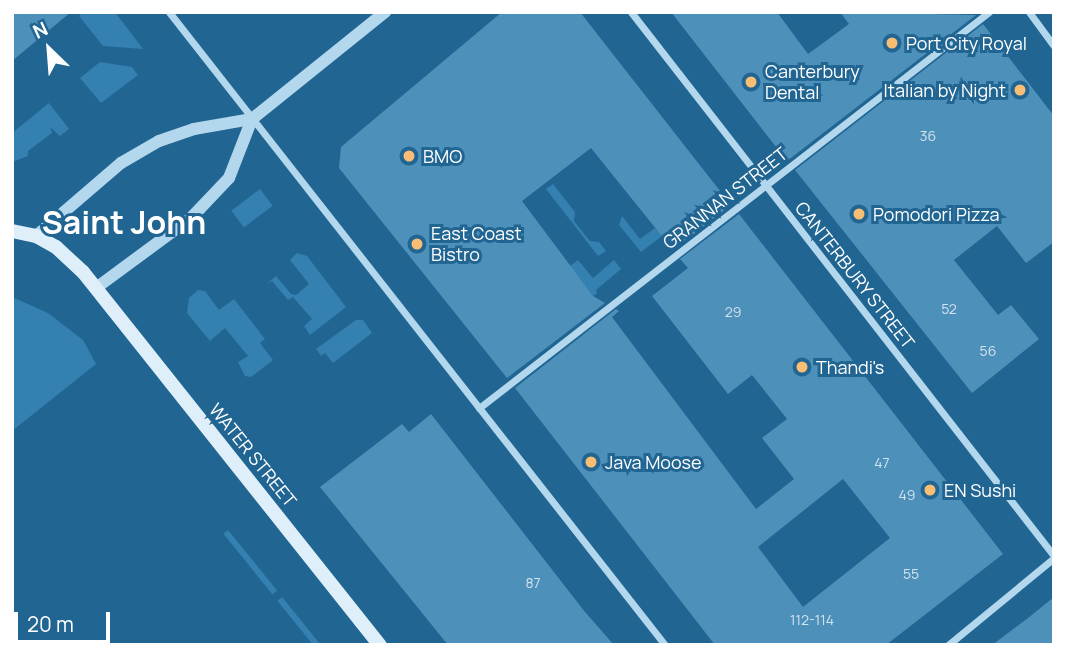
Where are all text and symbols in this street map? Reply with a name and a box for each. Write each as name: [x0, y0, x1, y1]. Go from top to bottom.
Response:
north arrow: [14, 14, 84, 84]
text: N: [28, 15, 52, 45]
place label: Port City Royal: [906, 32, 1027, 54]
marker: Port City Royal: [884, 35, 900, 51]
place label: Canterbury Dental: [765, 61, 860, 104]
marker: Canterbury Dental: [743, 74, 759, 90]
place label: Italian by Night: [884, 79, 1006, 101]
marker: Italian by Night: [1012, 82, 1028, 98]
house number: 36: [920, 128, 936, 144]
street label: GRANNAN STREET: [659, 143, 791, 253]
place label: BMO: [423, 145, 462, 167]
marker: BMO: [401, 148, 417, 164]
street label: CANTERBURY STREET: [791, 197, 919, 353]
district label: Saint John: [42, 203, 206, 241]
place label: Pomodori Pizza: [873, 203, 1000, 225]
marker: Pomodori Pizza: [851, 206, 867, 222]
place label: East Coast Bistro: [431, 223, 522, 266]
marker: East Coast Bistro: [409, 236, 425, 252]
house number: 52: [941, 301, 957, 317]
house number: 29: [725, 304, 741, 320]
house number: 56: [980, 343, 996, 359]
place label: Thandi's: [816, 356, 884, 378]
marker: Thandi's: [794, 359, 810, 375]
street label: WATER STREET: [205, 399, 301, 511]
place label: Java Moose: [605, 451, 701, 473]
marker: Java Moose: [583, 454, 599, 470]
house number: 47: [874, 455, 890, 471]
place label: EN Sushi: [944, 479, 1016, 501]
marker: EN Sushi: [922, 482, 938, 498]
house number: 49: [899, 487, 915, 503]
house number: 55: [903, 566, 919, 582]
house number: 87: [525, 575, 541, 591]
scale bar: [18, 598, 114, 642]
text: 20 m: [27, 610, 74, 638]
house number: 112-114: [790, 612, 834, 628]

